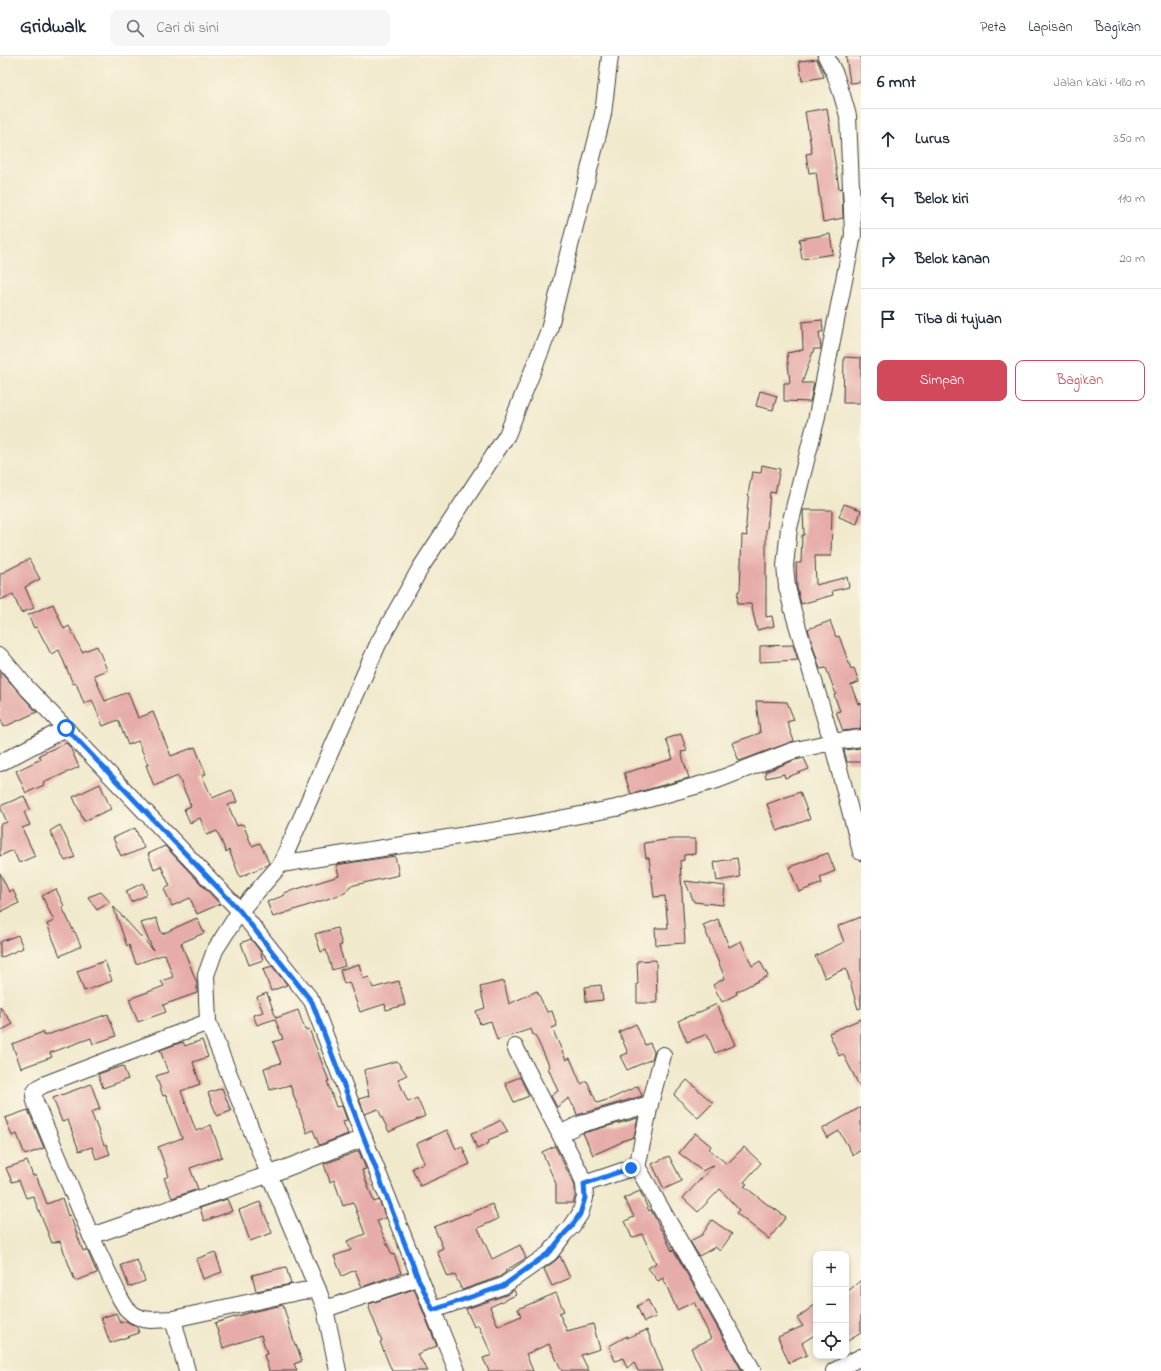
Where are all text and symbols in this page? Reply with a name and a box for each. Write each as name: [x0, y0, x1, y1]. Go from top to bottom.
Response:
search box: [110, 10, 390, 46]
text: Gridwalk: [20, 14, 86, 41]
icon: search: [124, 17, 146, 39]
text: Cari di sini: [156, 17, 219, 39]
text: Peta: [980, 17, 1006, 38]
text: Lapisan: [1028, 17, 1073, 38]
text: Bagikan: [1095, 17, 1141, 38]
text: 6 mnt: [877, 70, 916, 95]
text: Jalan kaki · 480 m: [1054, 73, 1145, 92]
icon: ahead: [877, 128, 899, 150]
text: Lurus: [915, 128, 950, 150]
text: 350 m: [1113, 129, 1145, 148]
icon: left: [877, 188, 899, 210]
text: Belok kiri: [915, 188, 969, 210]
text: 110 m: [1118, 189, 1145, 208]
icon: right: [877, 248, 899, 270]
text: Belok kanan: [915, 248, 990, 270]
text: 20 m: [1120, 249, 1145, 268]
icon: arrive: [877, 308, 899, 330]
text: Tiba di tujuan: [915, 308, 1002, 330]
button: Simpan: [877, 360, 1007, 401]
button: Bagikan: [1015, 360, 1145, 401]
route start: [57, 719, 75, 737]
route end: [622, 1159, 640, 1177]
map controls: [813, 1251, 849, 1359]
button: +: [813, 1251, 849, 1287]
button: −: [813, 1287, 849, 1323]
button: locate: [813, 1323, 849, 1359]

